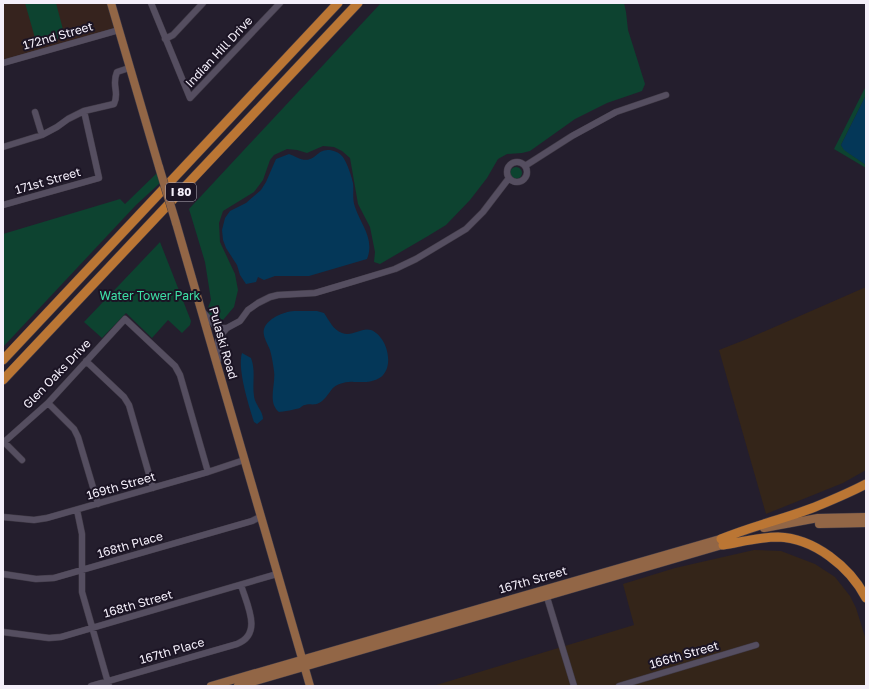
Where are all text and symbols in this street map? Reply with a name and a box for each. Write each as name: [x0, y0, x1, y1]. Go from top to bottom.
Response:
street label: Indian Hill Drive: [182, 13, 255, 90]
street label: 172nd Street: [21, 18, 95, 53]
street label: 171st Street: [13, 164, 83, 197]
road number: I 80: [166, 183, 196, 201]
park label: Water Tower Park: [100, 288, 201, 303]
street label: Pulaski Road: [206, 305, 241, 381]
street label: Glen Oaks Drive: [20, 336, 94, 412]
street label: 169th Street: [85, 468, 157, 503]
street label: 168th Place: [95, 528, 164, 561]
street label: 167th Street: [497, 563, 569, 596]
street label: 168th Street: [102, 586, 174, 621]
street label: 167th Place: [138, 634, 206, 667]
street label: 166th Street: [648, 637, 720, 672]

